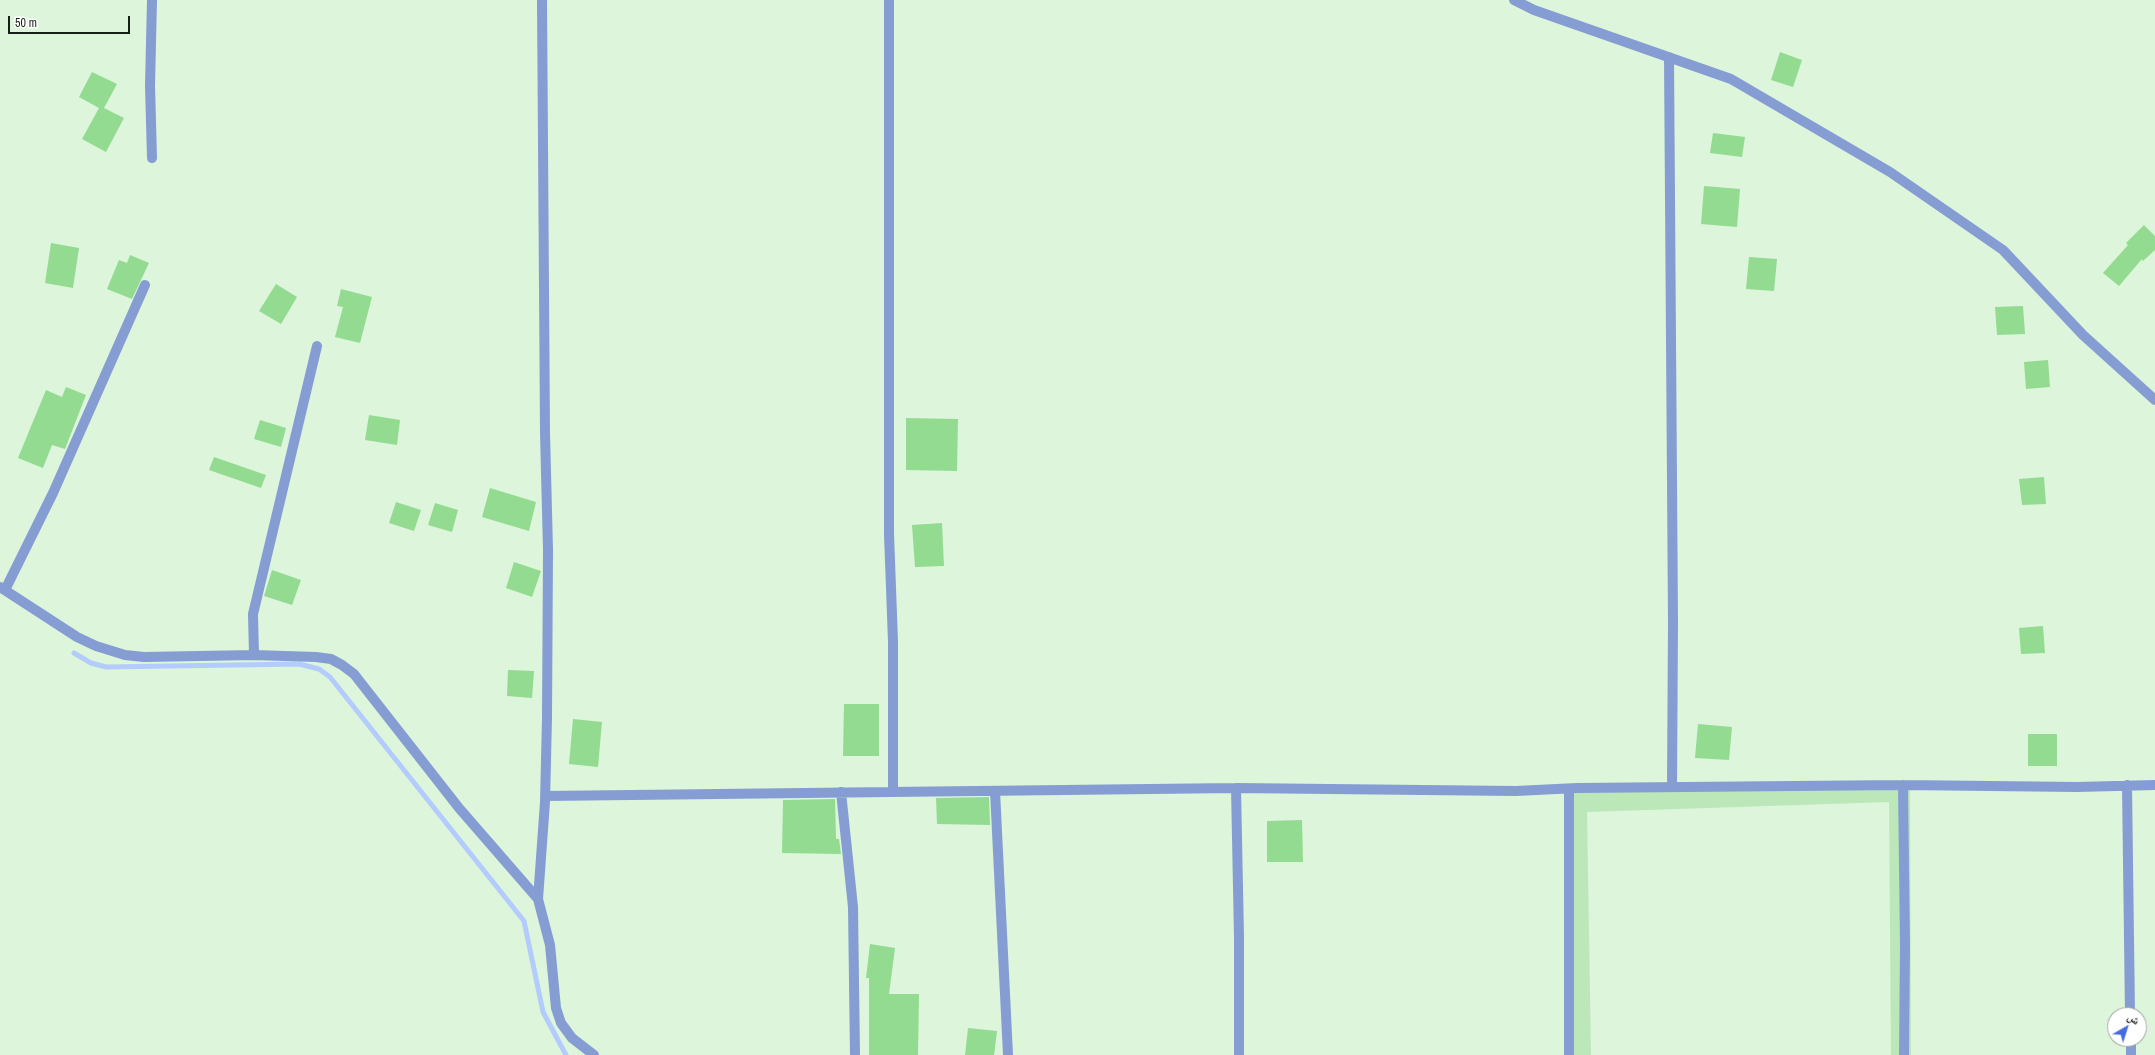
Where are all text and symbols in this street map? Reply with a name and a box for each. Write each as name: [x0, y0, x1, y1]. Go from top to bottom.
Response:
scale bar: [10, 8, 132, 34]
text: 50 m: [15, 15, 37, 31]
north arrow: [2107, 1007, 2147, 1047]
text: ش: [2125, 1009, 2143, 1028]

